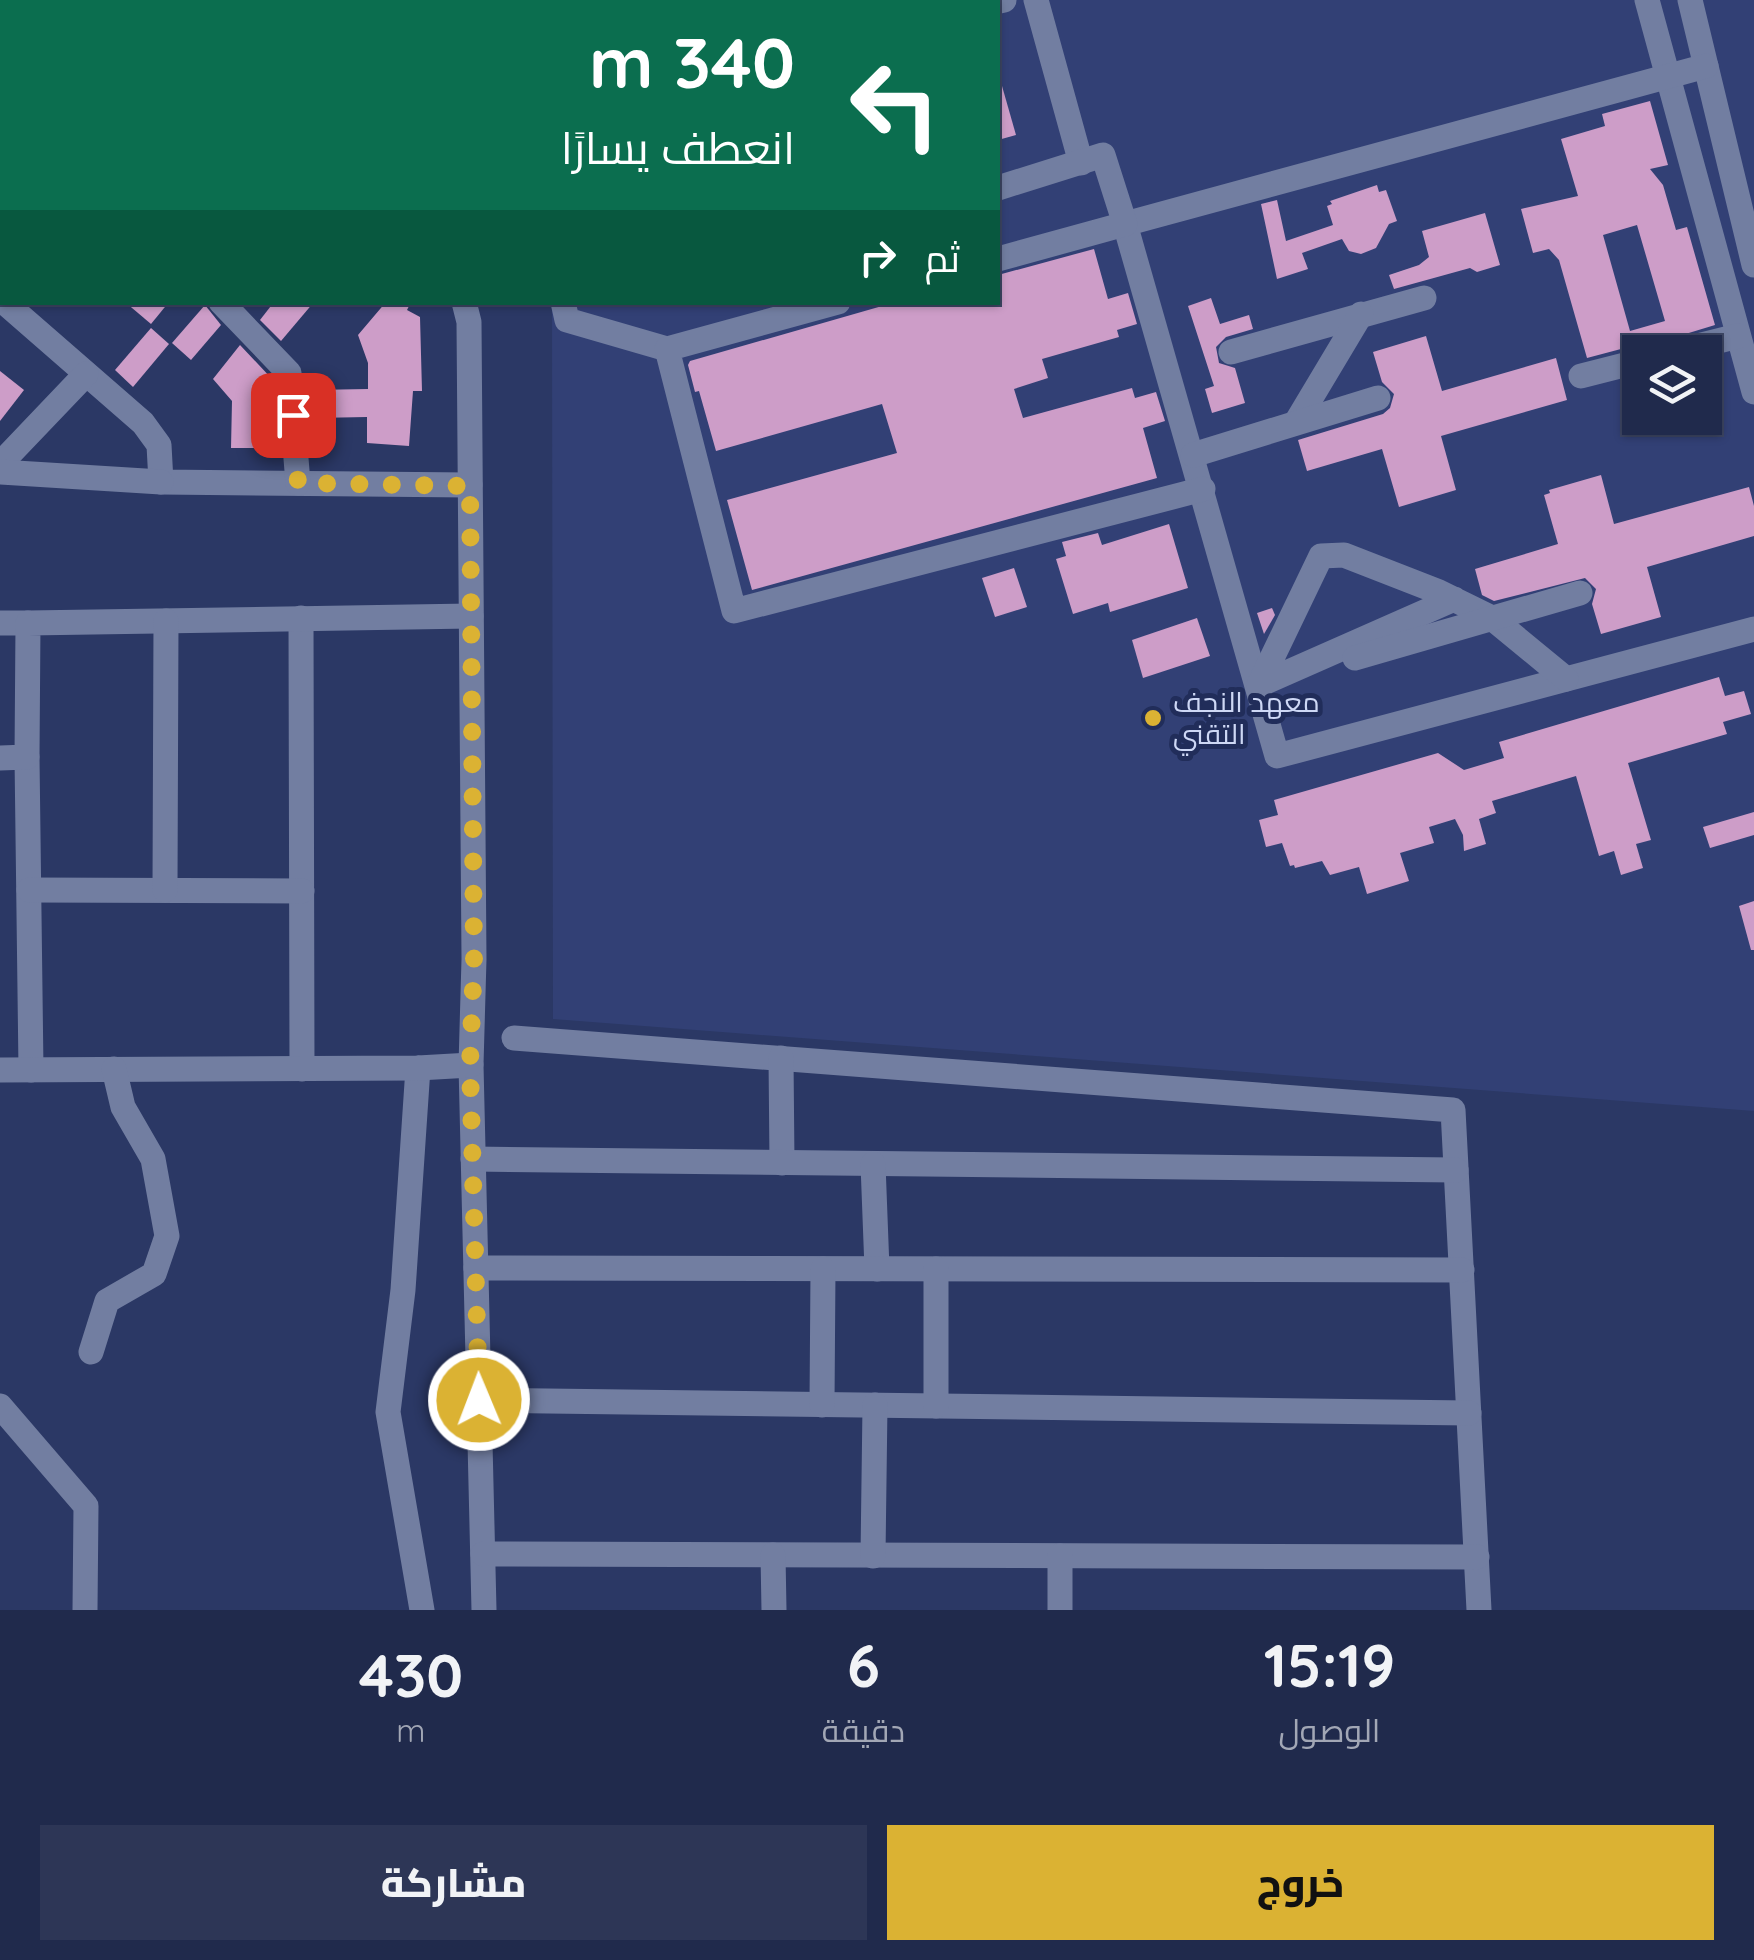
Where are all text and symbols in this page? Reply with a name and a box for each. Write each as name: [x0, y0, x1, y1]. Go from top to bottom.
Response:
text: 340 m: [589, 18, 795, 106]
icon: left: [830, 40, 960, 170]
text: انعطف يسارًا: [561, 119, 795, 175]
icon: right: [850, 230, 905, 285]
text: ثم: [925, 234, 960, 282]
map controls: [1622, 335, 1722, 435]
button: layers: [1622, 335, 1722, 435]
pin: [251, 373, 336, 458]
icon: arrive: [266, 388, 321, 443]
place label: معهد النجف التقني: [1173, 684, 1320, 756]
marker: معهد النجف التقني: [1142, 707, 1164, 729]
position arrow: [427, 1348, 531, 1452]
text: 6: [847, 1627, 880, 1702]
text: 15:19: [1264, 1627, 1395, 1702]
text: 430: [359, 1637, 463, 1712]
text: m: [396, 1710, 425, 1750]
text: دقيقة: [822, 1710, 905, 1750]
text: الوصول: [1279, 1710, 1380, 1750]
button: مشاركة: [40, 1825, 867, 1940]
button: خروج: [887, 1825, 1714, 1940]

